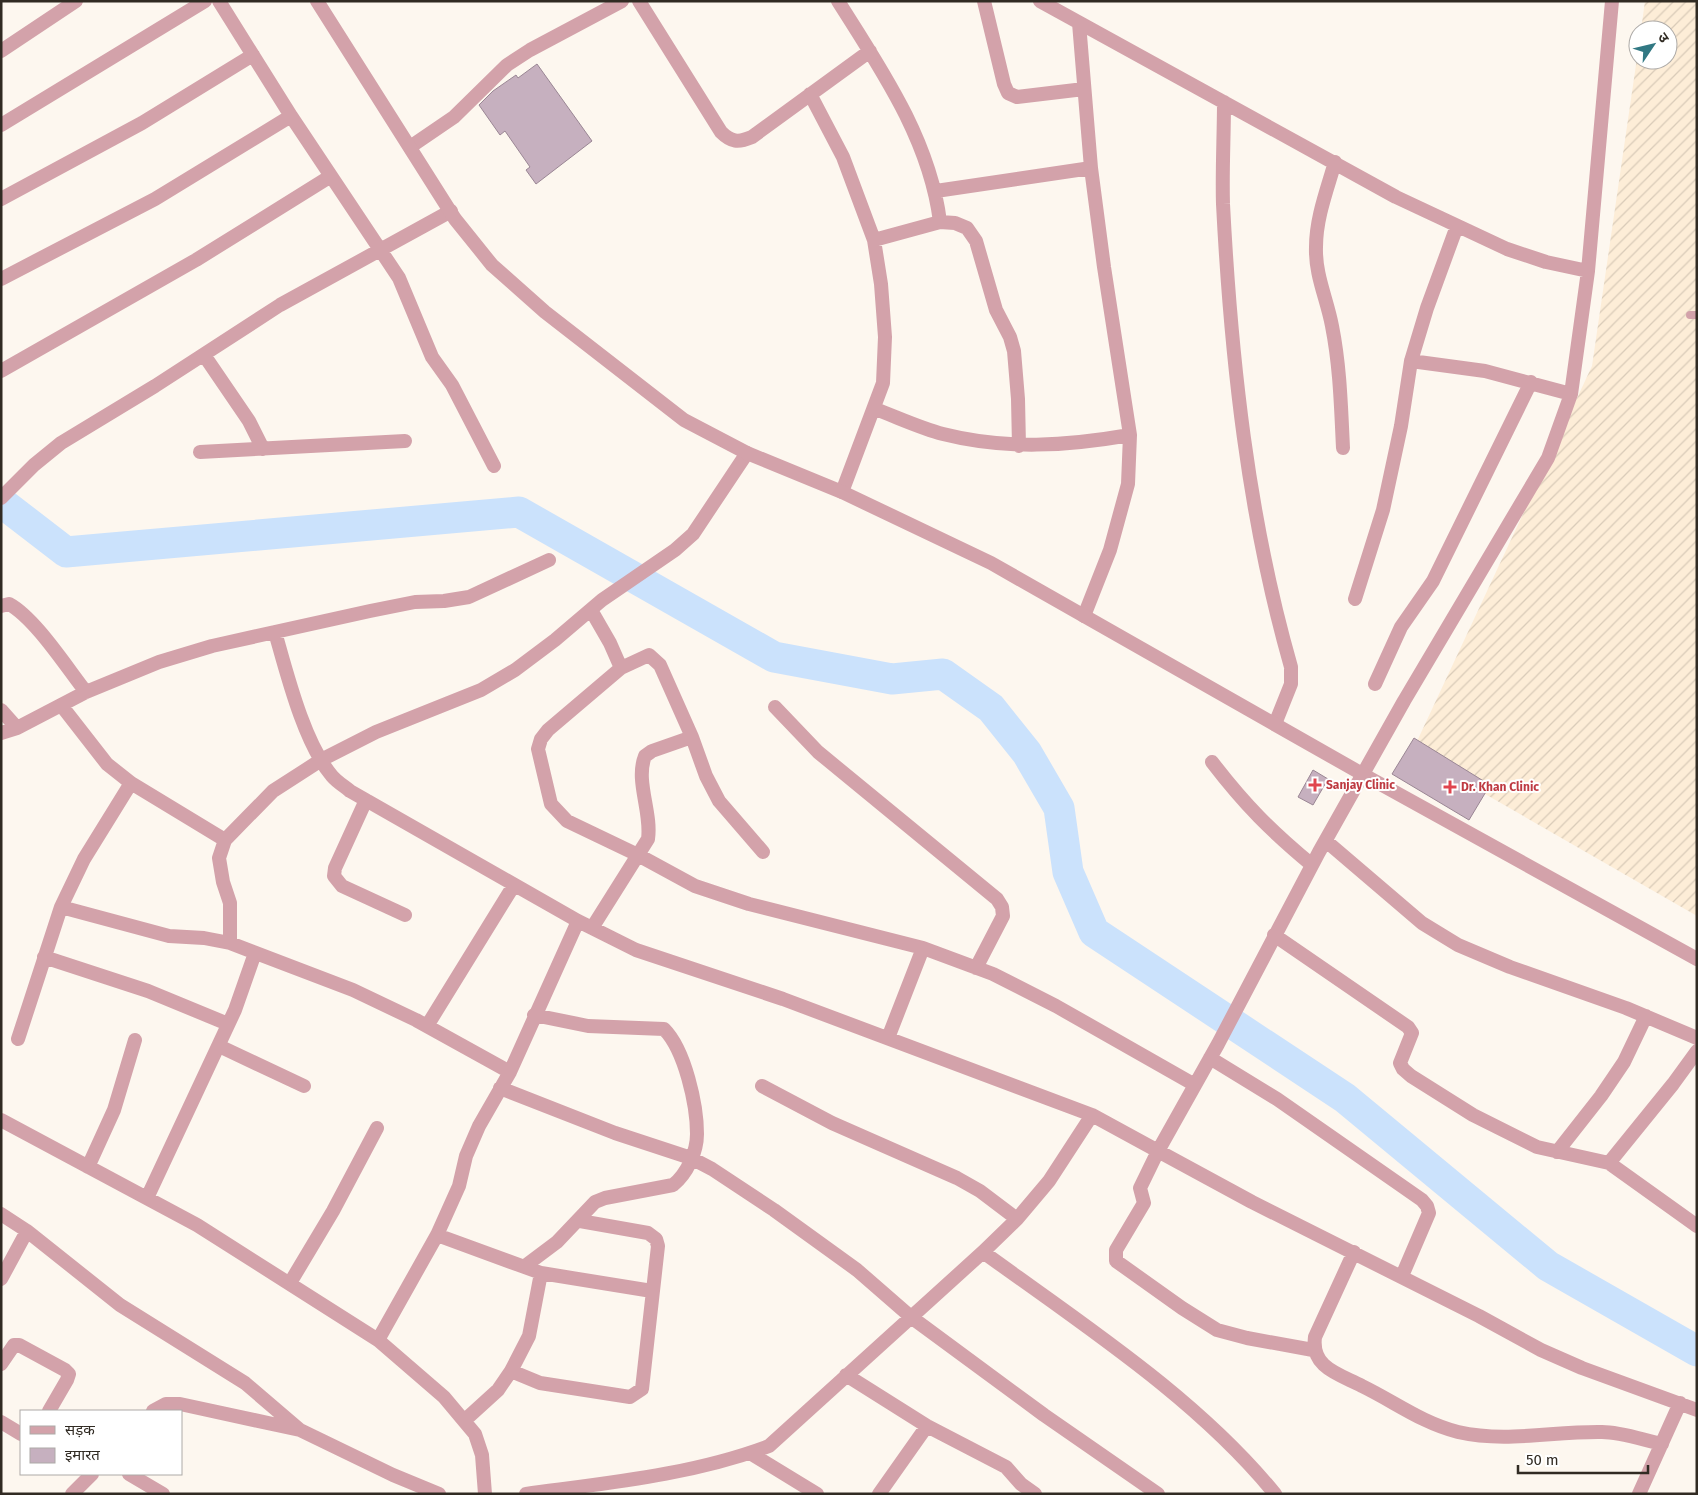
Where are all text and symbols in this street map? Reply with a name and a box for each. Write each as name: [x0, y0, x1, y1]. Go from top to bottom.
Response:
north arrow: [1628, 20, 1678, 70]
text: उ: [1654, 30, 1673, 47]
marker: Sanjay Clinic: [1308, 778, 1322, 792]
place label: Sanjay Clinic: [1326, 778, 1395, 792]
marker: Dr. Khan Clinic: [1443, 780, 1457, 794]
place label: Dr. Khan Clinic: [1461, 780, 1539, 794]
legend: [20, 1410, 182, 1475]
text: सड़क: [65, 1421, 95, 1439]
scale bar: [1518, 1442, 1648, 1474]
text: इमारत: [65, 1446, 100, 1464]
text: 50 m: [1526, 1451, 1559, 1469]

